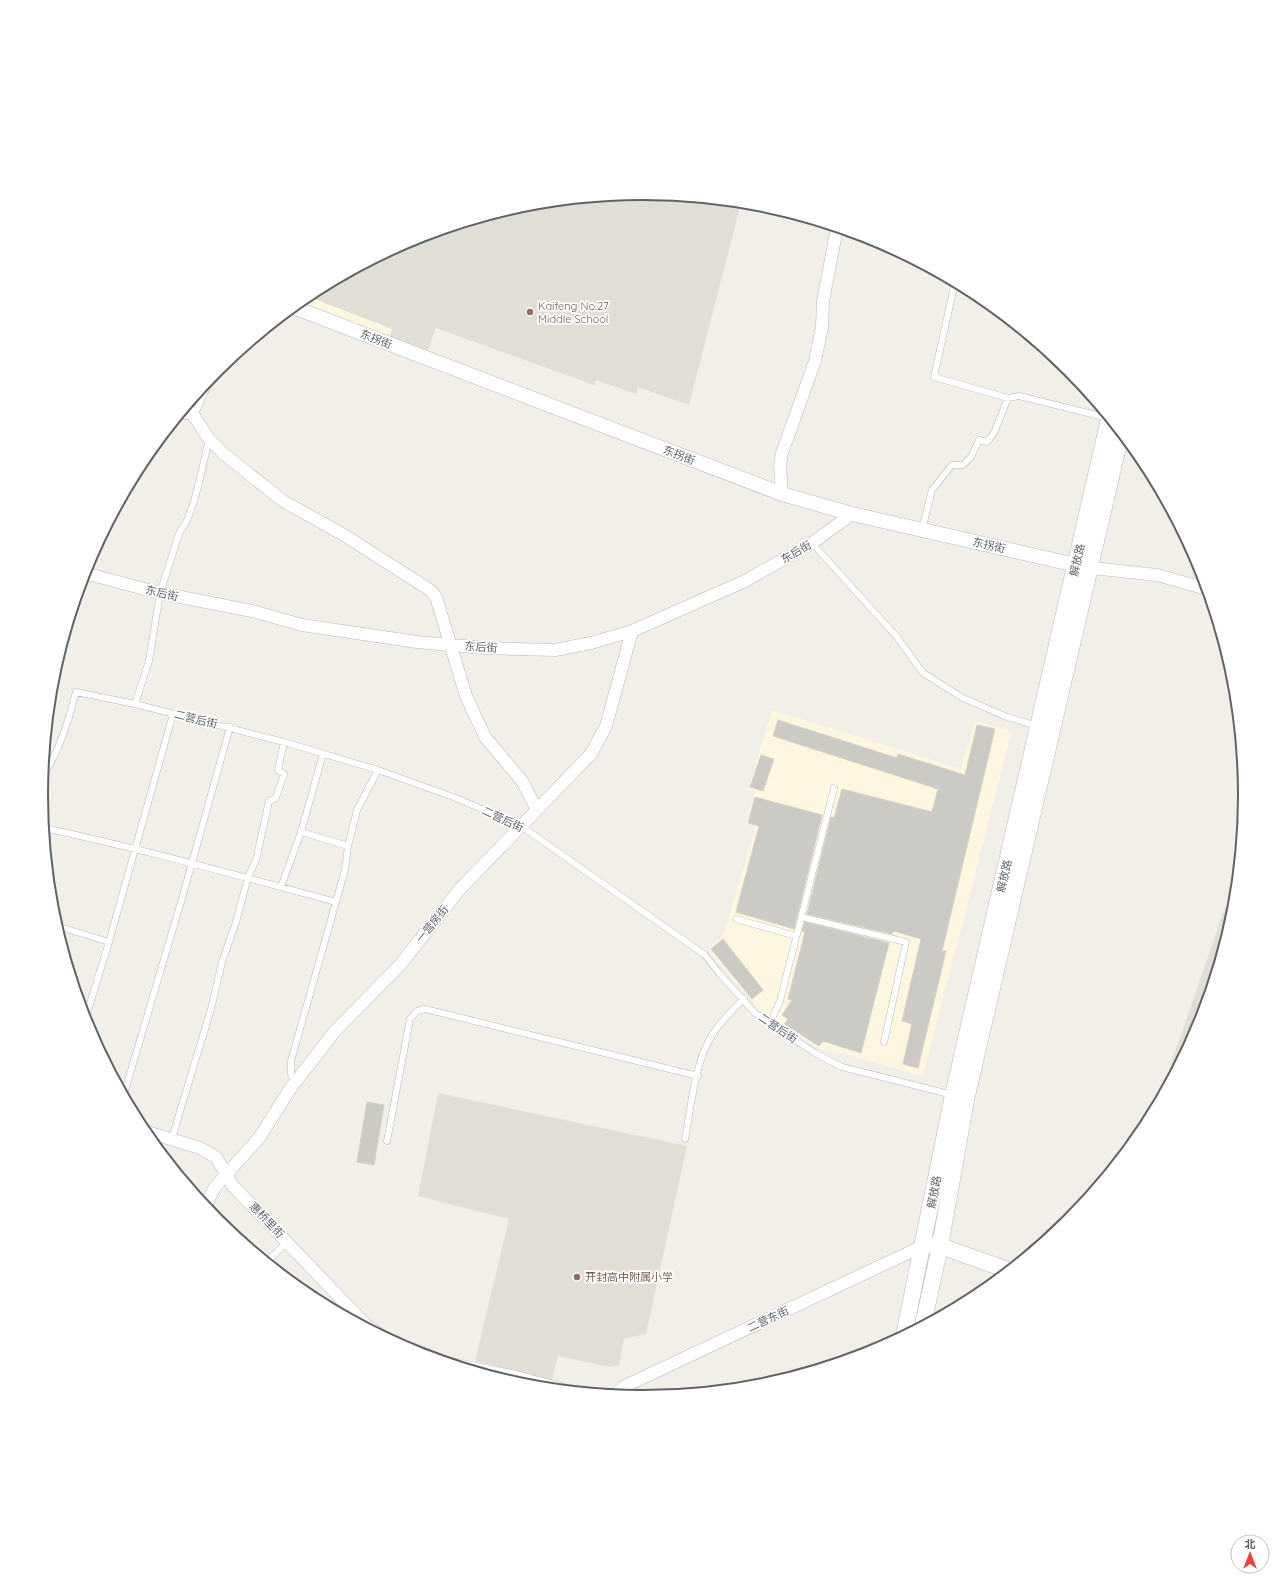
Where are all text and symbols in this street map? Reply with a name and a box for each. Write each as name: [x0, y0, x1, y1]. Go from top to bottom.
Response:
place label: Kaifeng No.27 Middle School: [538, 299, 609, 326]
marker: Kaifeng No.27 Middle School: [525, 307, 535, 317]
street label: 东拐街: [358, 327, 394, 351]
street label: 东拐街: [661, 443, 697, 467]
street label: 东拐街: [971, 534, 1007, 556]
street label: 东后街: [778, 538, 814, 566]
street label: 解放路: [1066, 542, 1088, 578]
street label: 东后街: [144, 582, 180, 604]
street label: 东后街: [464, 639, 498, 655]
street label: 二营后街: [173, 707, 219, 731]
street label: 二营后街: [480, 803, 526, 835]
street label: 解放路: [993, 858, 1015, 894]
street label: 一营房街: [413, 902, 451, 946]
street label: 二营后街: [756, 1010, 800, 1046]
street label: 解放路: [924, 1174, 944, 1210]
street label: 惠桥里街: [247, 1199, 287, 1241]
place label: 开封高中附属小学: [585, 1270, 673, 1284]
marker: 开封高中附属小学: [572, 1272, 582, 1282]
street label: 二营东街: [745, 1303, 791, 1335]
north arrow: [1230, 1534, 1270, 1574]
text: 北: [1245, 1537, 1256, 1551]

